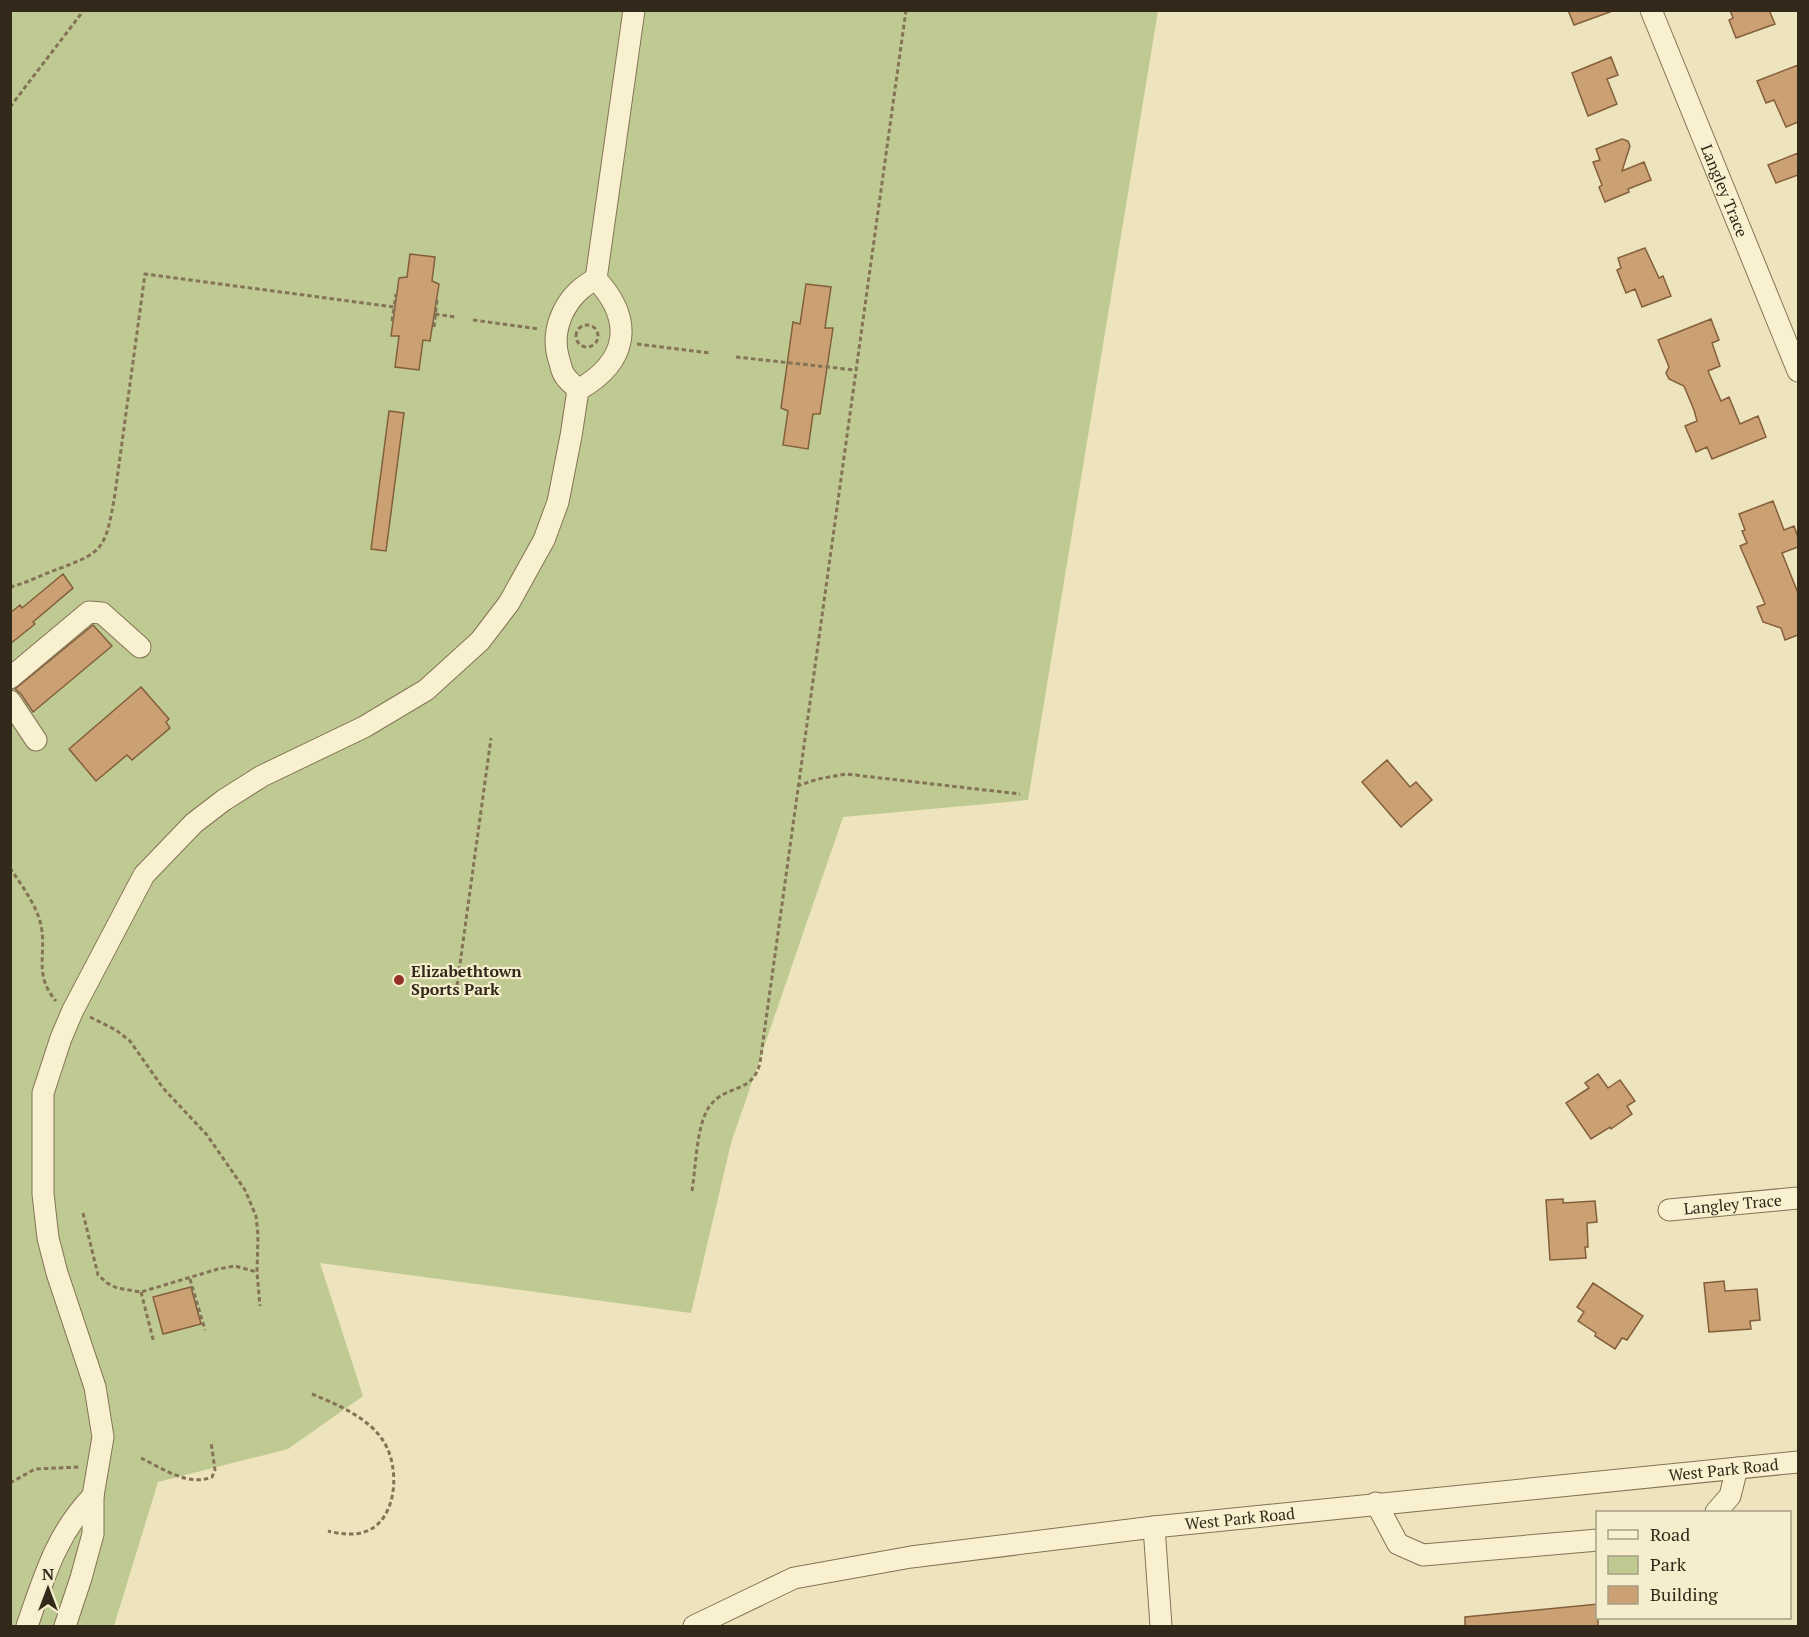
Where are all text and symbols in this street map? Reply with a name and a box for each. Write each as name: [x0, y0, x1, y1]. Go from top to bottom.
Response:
street label: Langley Trace: [1696, 141, 1753, 240]
place label: Elizabethtown Sports Park: [411, 960, 522, 1000]
marker: Elizabethtown Sports Park: [392, 973, 406, 987]
street label: Langley Trace: [1683, 1189, 1783, 1220]
street label: West Park Road: [1667, 1453, 1780, 1486]
street label: West Park Road: [1184, 1502, 1296, 1535]
legend: [1596, 1511, 1791, 1619]
text: Road: [1650, 1522, 1690, 1546]
text: Park: [1650, 1552, 1687, 1576]
north arrow: [18, 1559, 78, 1619]
text: N: [42, 1563, 54, 1585]
text: Building: [1650, 1582, 1718, 1606]

